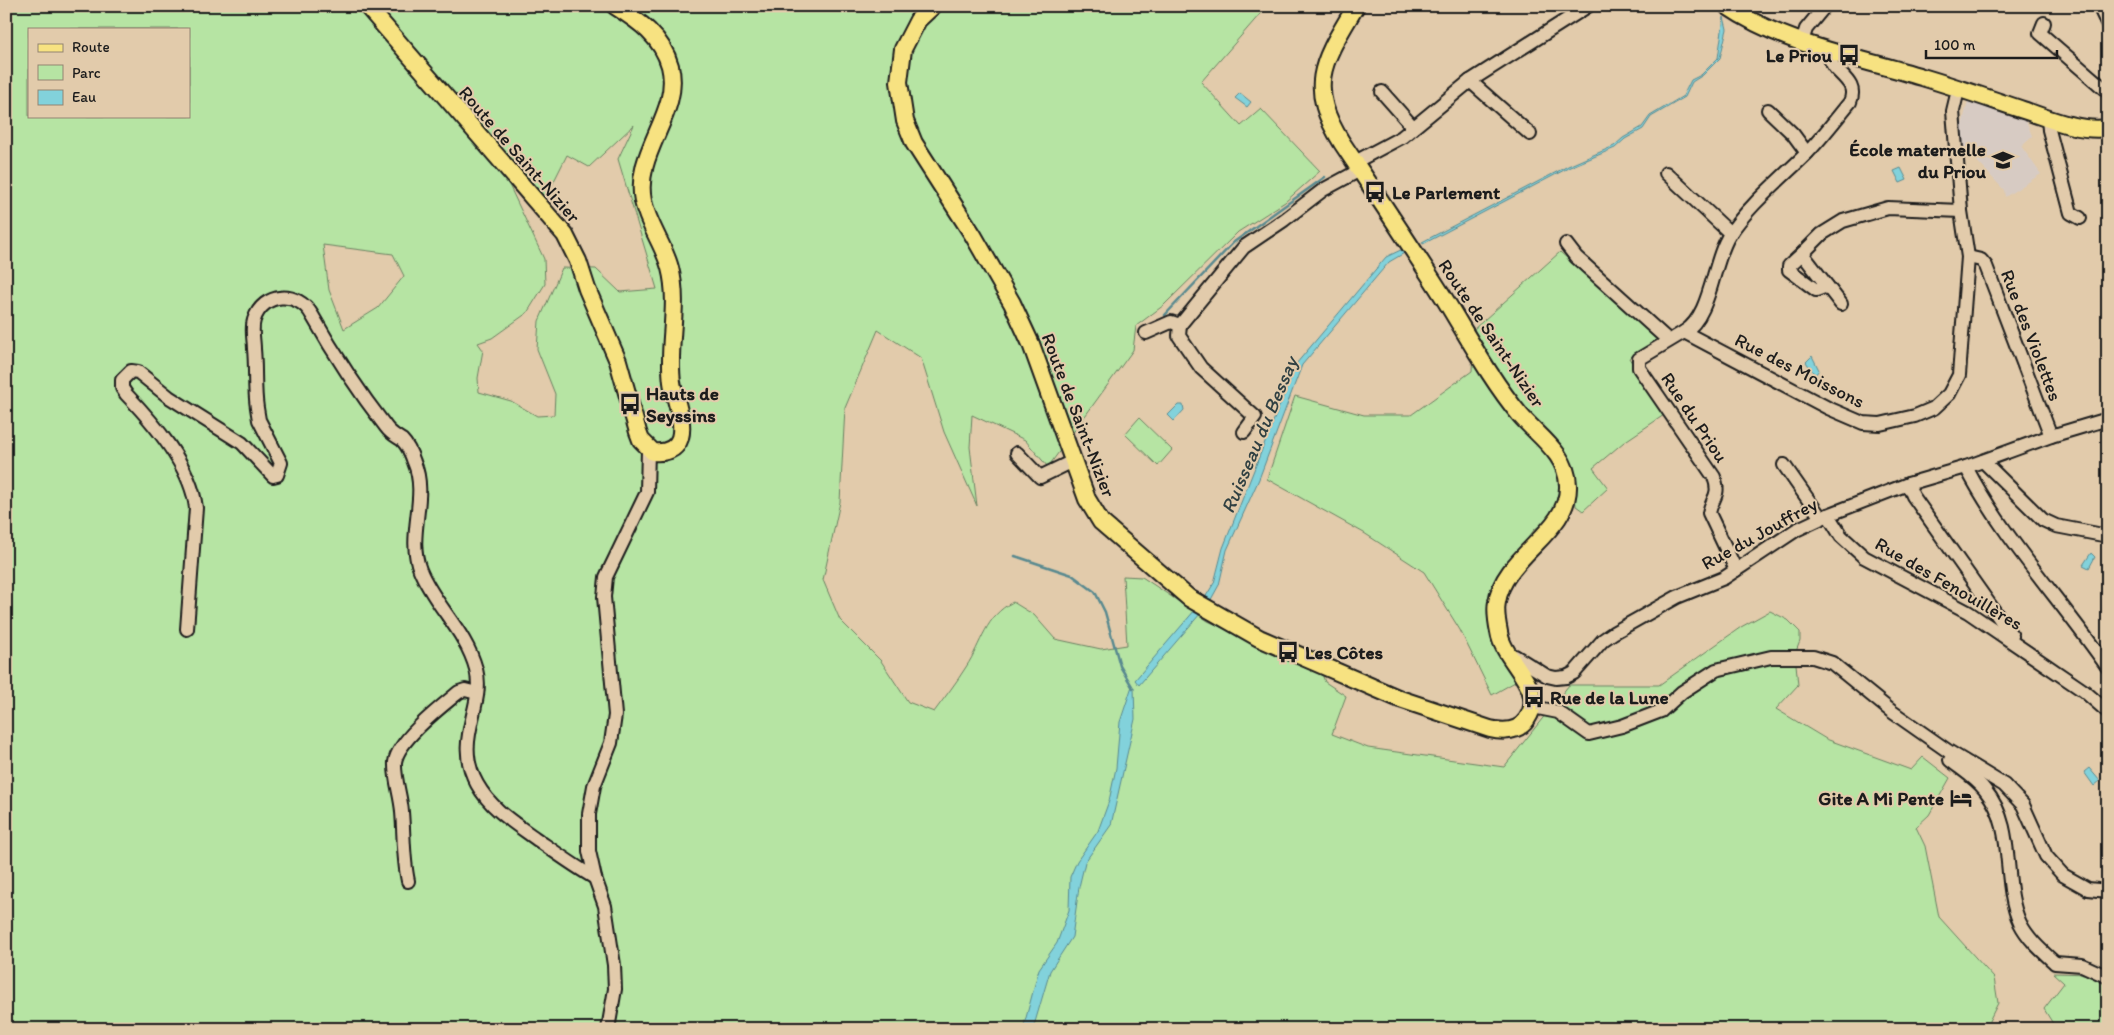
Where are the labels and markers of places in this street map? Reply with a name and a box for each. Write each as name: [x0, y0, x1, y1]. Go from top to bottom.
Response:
bus stop icon: Le Priou: [1836, 42, 1862, 68]
place label: Le Priou: [1766, 44, 1832, 67]
place label: École maternelle du Priou: [1849, 138, 1986, 183]
school or university icon: École maternelle du Priou: [1990, 147, 2016, 173]
bus stop icon: Le Parlement: [1362, 179, 1388, 205]
place label: Le Parlement: [1392, 181, 1501, 204]
place label: Hauts de Seyssins: [646, 382, 719, 427]
bus stop icon: Hauts de Seyssins: [617, 391, 643, 417]
bus stop icon: Les Côtes: [1275, 639, 1301, 665]
place label: Les Côtes: [1305, 641, 1383, 664]
bus stop icon: Rue de la Lune: [1521, 684, 1547, 710]
place label: Rue de la Lune: [1550, 686, 1669, 709]
hotel icon: Gite A Mi Pente: [1948, 785, 1974, 811]
place label: Gite A Mi Pente: [1818, 787, 1944, 810]

